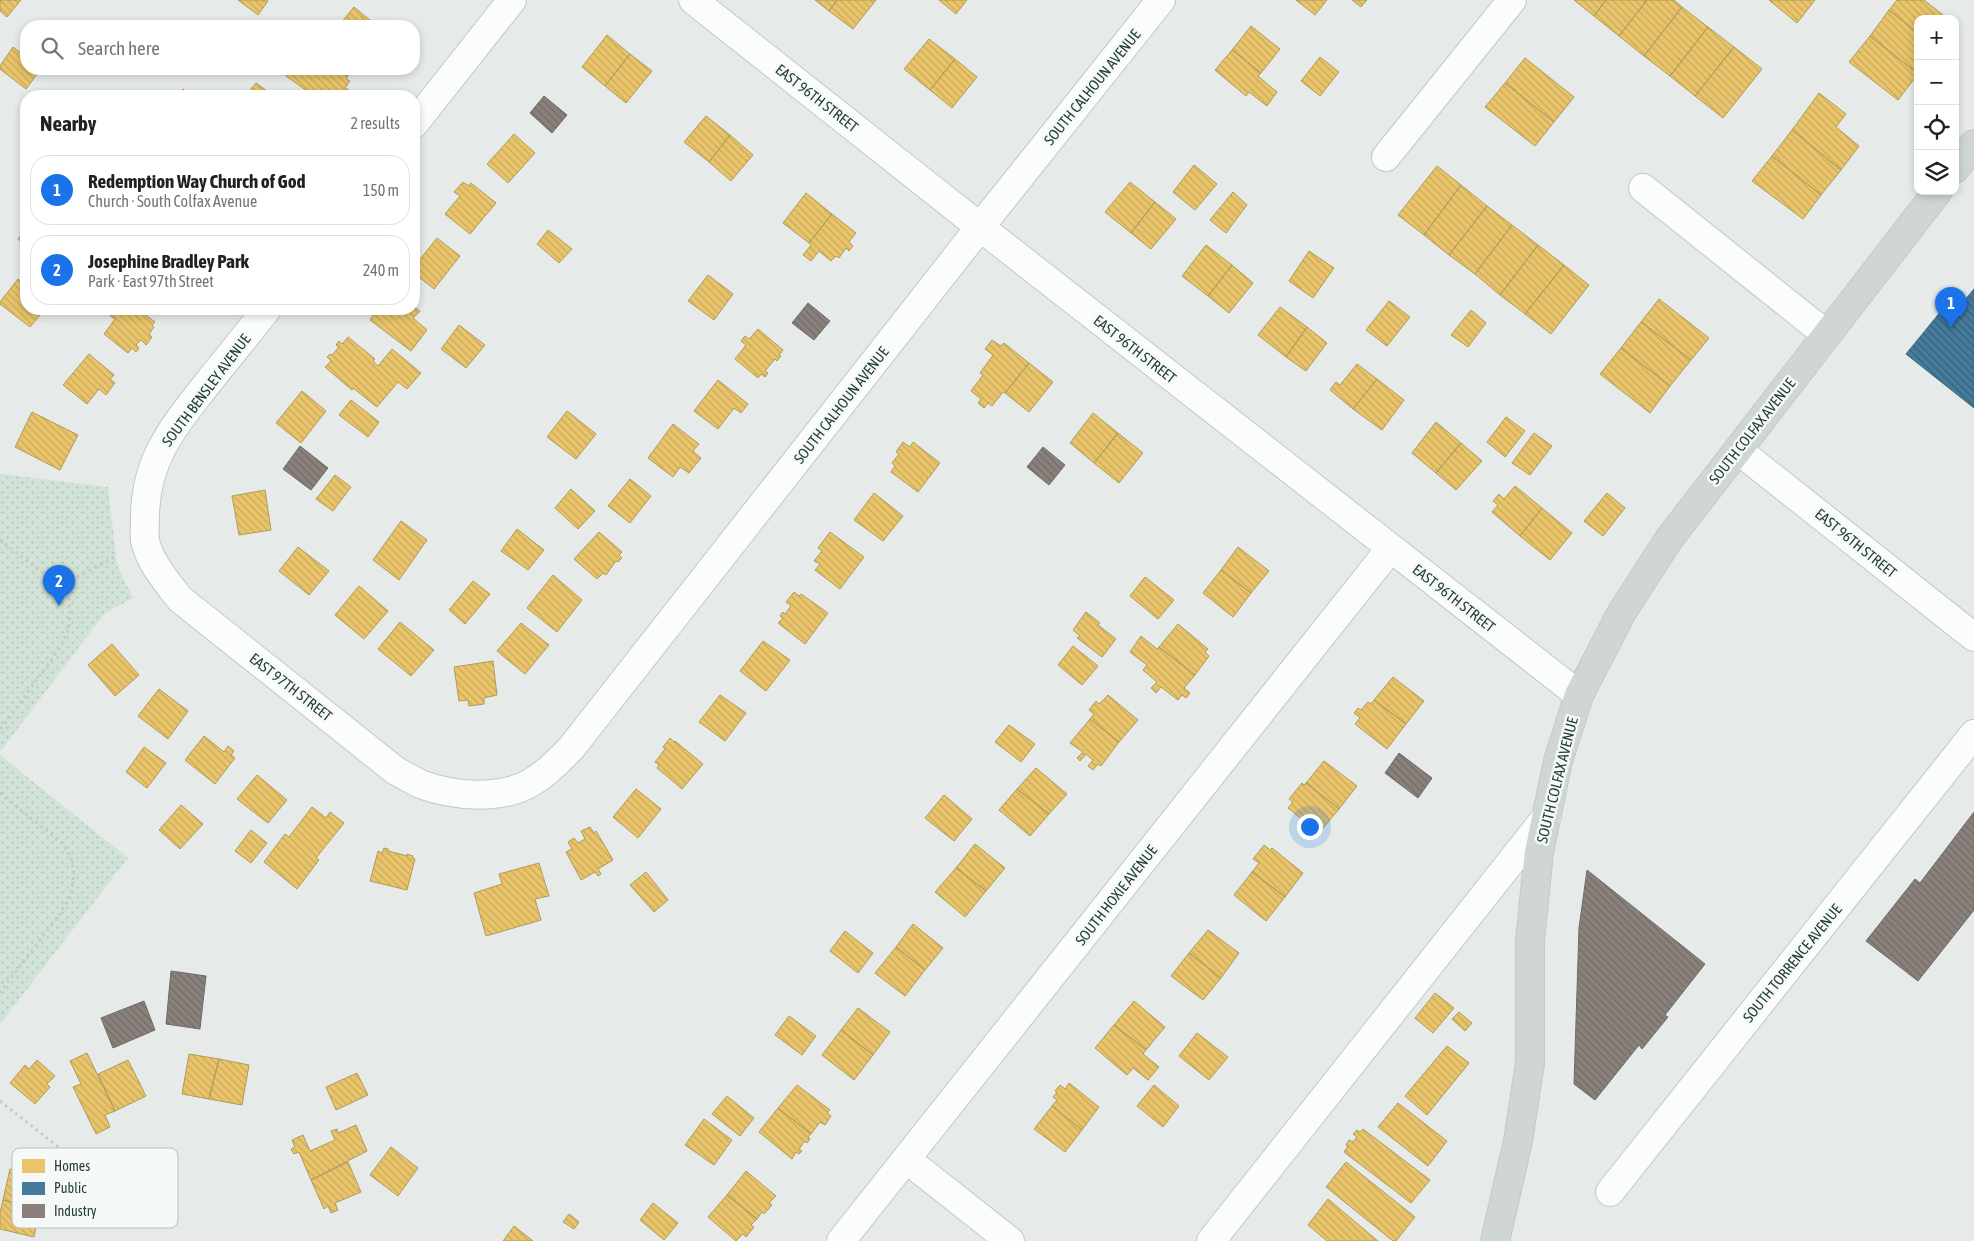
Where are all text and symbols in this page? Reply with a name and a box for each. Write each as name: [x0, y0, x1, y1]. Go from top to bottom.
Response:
map controls: [1914, 15, 1959, 195]
button: +: [1914, 15, 1959, 60]
search box: [20, 20, 420, 75]
street label: SOUTH CALHOUN AVENUE: [1040, 26, 1144, 148]
icon: search: [38, 34, 66, 62]
text: Search here: [78, 37, 160, 59]
button: −: [1914, 60, 1959, 105]
street label: EAST 96TH STREET: [772, 61, 862, 136]
button: locate: [1914, 105, 1959, 150]
text: Nearby: [40, 111, 96, 135]
text: 2 results: [350, 114, 400, 132]
button: layers: [1914, 150, 1959, 195]
text: Redemption Way Church of God: [88, 170, 306, 192]
text: 1: [53, 181, 61, 199]
text: 150 m: [363, 181, 399, 199]
text: Church · South Colfax Avenue: [88, 192, 257, 210]
text: Josephine Bradley Park: [88, 250, 249, 272]
text: 2: [53, 261, 61, 279]
text: 240 m: [363, 261, 399, 279]
text: Park · East 97th Street: [88, 272, 214, 290]
pin: 1: [1935, 287, 1967, 328]
street label: EAST 96TH STREET: [1090, 312, 1180, 387]
street label: SOUTH BENSLEY AVENUE: [158, 330, 254, 449]
street label: SOUTH CALHOUN AVENUE: [790, 343, 892, 467]
street label: SOUTH COLFAX AVENUE: [1706, 374, 1799, 487]
street label: EAST 96TH STREET: [1812, 505, 1900, 581]
street label: EAST 96TH STREET: [1409, 561, 1499, 636]
pin: 2: [43, 565, 75, 606]
street label: EAST 97TH STREET: [246, 650, 336, 725]
street label: SOUTH COLFAX AVENUE: [1533, 715, 1581, 845]
your location: [1297, 814, 1323, 840]
street label: SOUTH HOXIE AVENUE: [1072, 841, 1161, 948]
street label: SOUTH TORRENCE AVENUE: [1739, 900, 1845, 1025]
legend: [12, 1148, 178, 1228]
text: Homes: [54, 1158, 90, 1174]
text: Public: [54, 1180, 87, 1196]
text: Industry: [54, 1203, 97, 1219]

